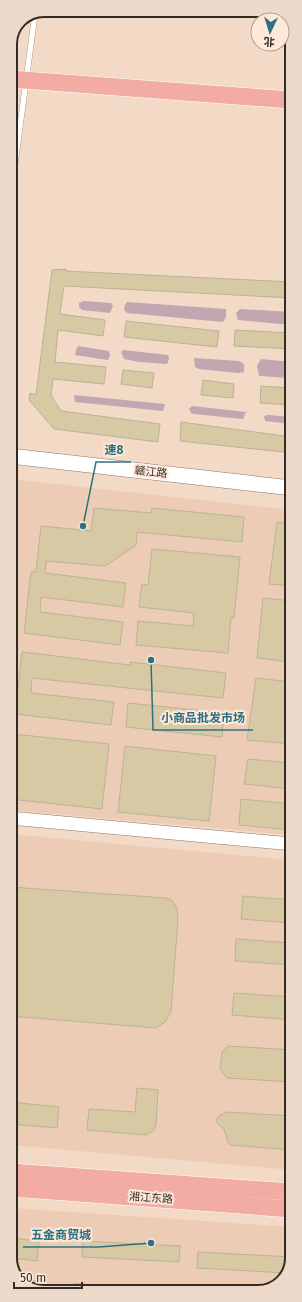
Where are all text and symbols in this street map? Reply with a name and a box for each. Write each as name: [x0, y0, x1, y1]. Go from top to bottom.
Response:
north arrow: [250, 12, 290, 52]
text: 北: [263, 35, 275, 48]
callout: 速8: [96, 438, 131, 462]
text: 速8: [105, 443, 124, 457]
street label: 赣江路: [134, 464, 168, 480]
callout: 小商品批发市场: [153, 706, 253, 730]
text: 小商品批发市场: [161, 711, 245, 725]
street label: 湘江东路: [129, 1190, 173, 1206]
callout: 五金商贸城: [23, 1223, 99, 1247]
text: 五金商贸城: [31, 1228, 91, 1242]
scale bar: [14, 1264, 82, 1290]
text: 50 m: [20, 1271, 46, 1285]

